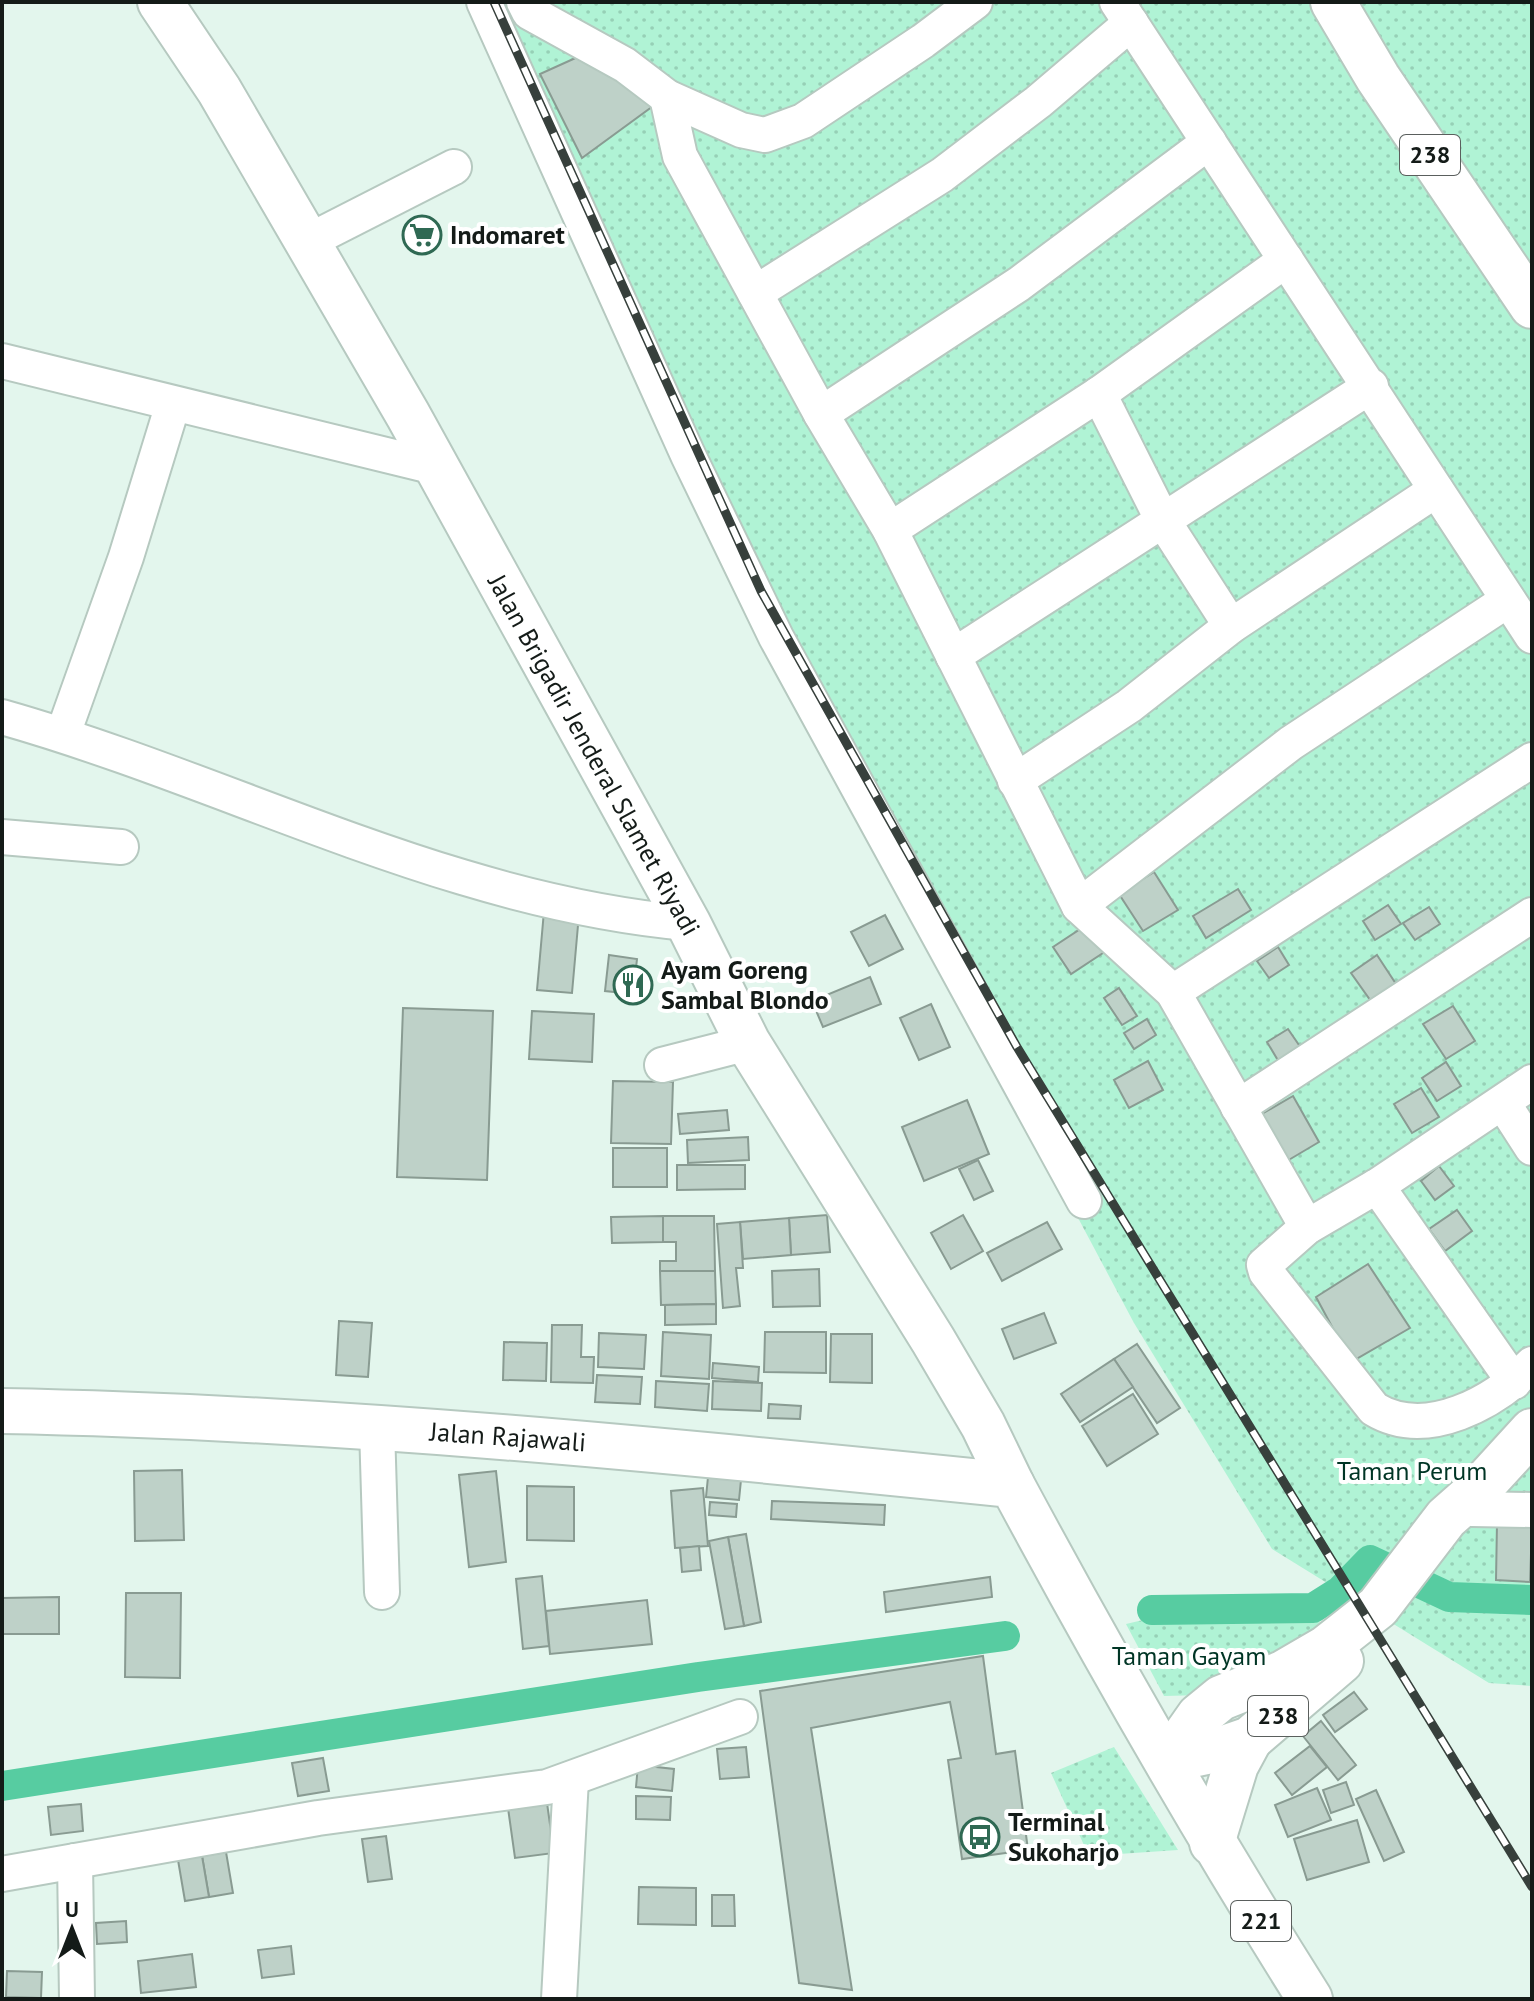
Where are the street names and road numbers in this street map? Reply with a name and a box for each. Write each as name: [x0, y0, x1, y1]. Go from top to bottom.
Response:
road number: 238: [1400, 135, 1460, 175]
street label: Jalan Brigadir Jenderal Slamet Riyadi: [481, 567, 708, 941]
street label: Jalan Rajawali: [428, 1415, 587, 1458]
road number: 238: [1248, 1696, 1308, 1736]
road number: 221: [1231, 1901, 1291, 1941]

